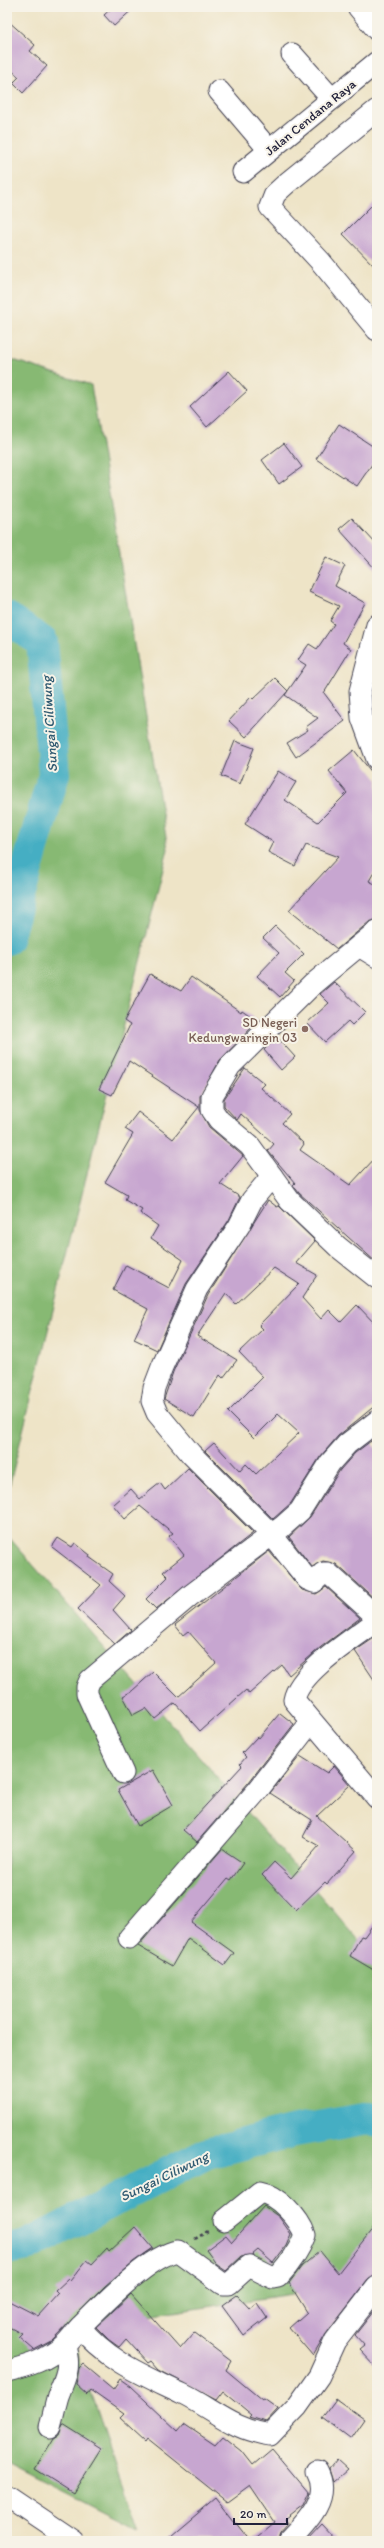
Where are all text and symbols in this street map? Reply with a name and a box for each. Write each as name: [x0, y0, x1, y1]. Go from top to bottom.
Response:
street label: Jalan Cendana Raya: [262, 76, 359, 159]
water label: Sungai Ciliwung: [38, 674, 61, 773]
place label: SD Negeri Kedungwaringin 03: [189, 1015, 297, 1045]
marker: SD Negeri Kedungwaringin 03: [300, 1024, 310, 1034]
water label: Sungai Ciliwung: [117, 2147, 213, 2205]
scale bar: [234, 2500, 287, 2526]
text: 20 m: [240, 2507, 267, 2521]

